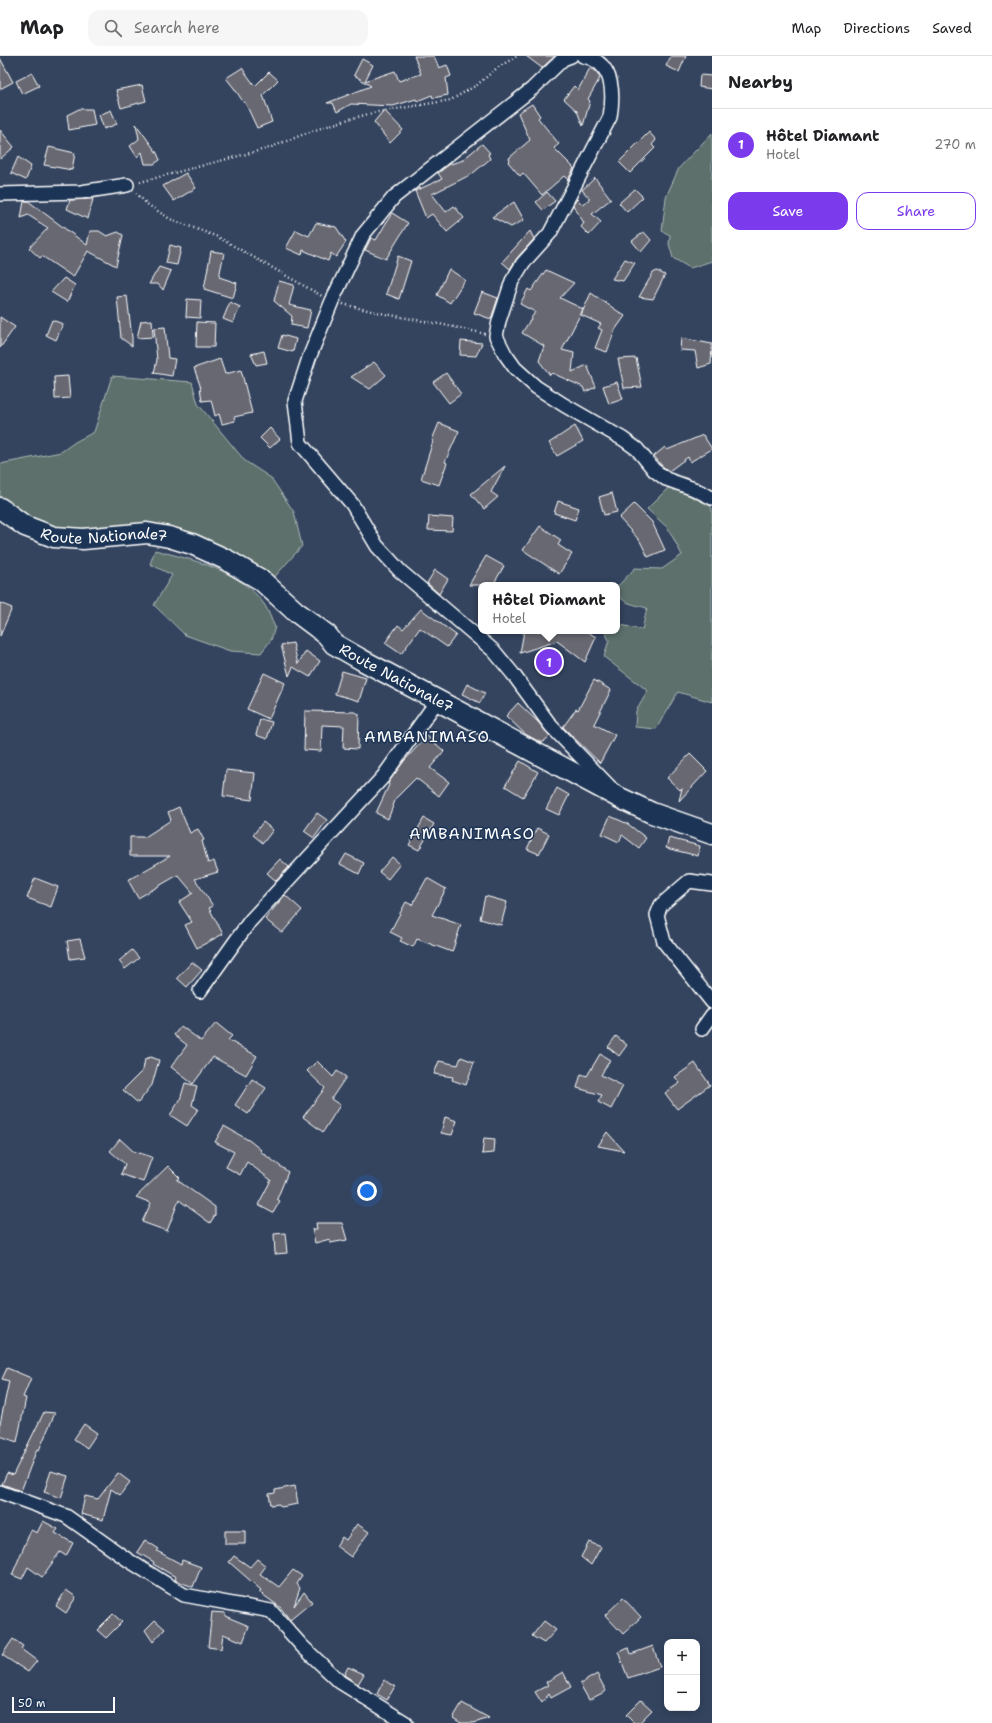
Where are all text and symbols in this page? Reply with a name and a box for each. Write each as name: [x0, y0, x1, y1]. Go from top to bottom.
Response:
search box: [88, 10, 368, 46]
text: Map: [20, 15, 64, 40]
icon: search: [102, 17, 124, 39]
text: Search here: [134, 18, 220, 38]
text: Map: [792, 19, 822, 37]
text: Directions: [844, 19, 910, 37]
text: Saved: [932, 19, 972, 37]
text: Nearby: [728, 71, 793, 93]
text: Hôtel Diamant: [766, 126, 879, 146]
text: 1: [738, 136, 744, 153]
text: 270 m: [934, 136, 976, 153]
text: Hotel: [766, 146, 800, 163]
button: Save: [728, 192, 848, 230]
button: Share: [856, 192, 976, 230]
street label: Route Nationale7: [38, 523, 169, 549]
popup: [478, 582, 620, 634]
text: Hôtel Diamant: [492, 590, 606, 610]
text: Hotel: [492, 610, 526, 627]
street label: Route Nationale7: [335, 639, 457, 717]
pin: 1: [536, 647, 562, 677]
district label: AMBANIMASO: [364, 726, 490, 747]
district label: AMBANIMASO: [409, 823, 535, 844]
your location: [357, 1181, 377, 1201]
map controls: [664, 1639, 700, 1711]
button: +: [664, 1639, 700, 1675]
button: −: [664, 1675, 700, 1711]
scale bar: [12, 1695, 115, 1714]
text: 50 m: [18, 1696, 46, 1711]

